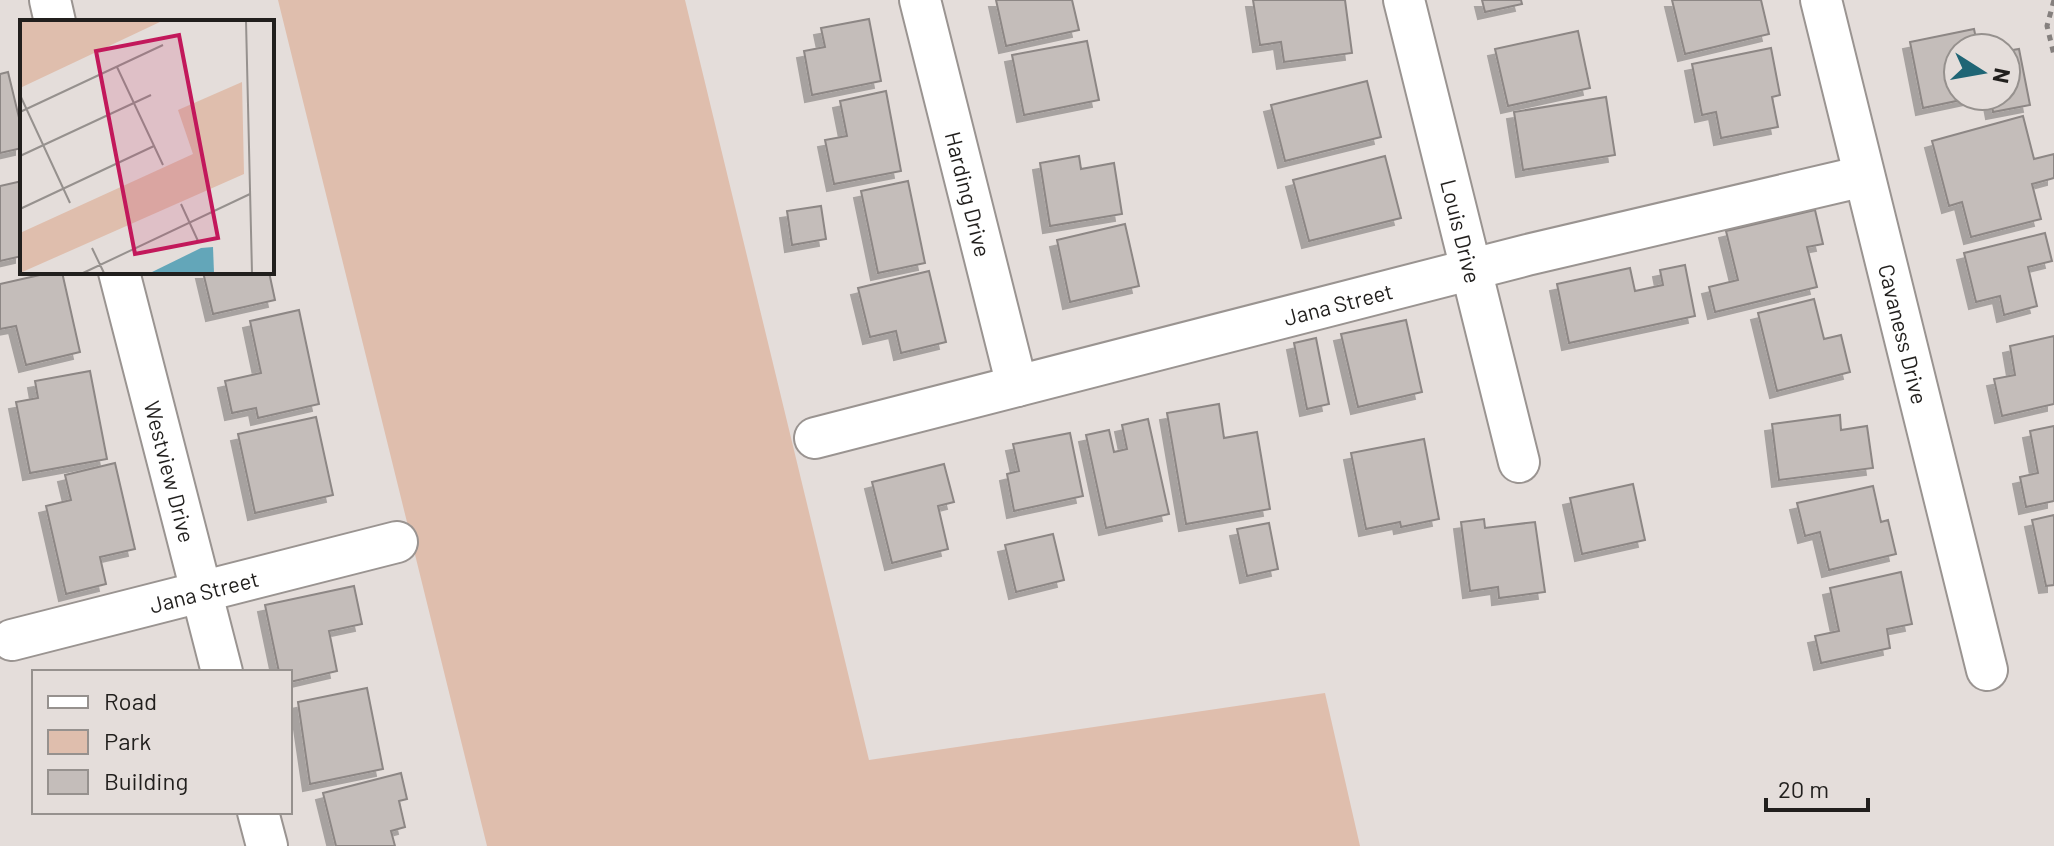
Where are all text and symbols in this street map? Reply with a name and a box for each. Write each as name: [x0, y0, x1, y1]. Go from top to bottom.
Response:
inset map: [20, 20, 274, 274]
north arrow: [1942, 32, 2022, 112]
text: N: [1988, 66, 2017, 86]
street label: Harding Drive: [941, 129, 997, 259]
street label: Louis Drive: [1436, 176, 1487, 286]
street label: Cavaness Drive: [1874, 261, 1934, 407]
street label: Jana Street: [1281, 277, 1395, 330]
street label: Westview Drive: [140, 398, 201, 545]
street label: Jana Street: [147, 565, 261, 618]
legend: [32, 670, 292, 814]
text: Road: [104, 686, 157, 715]
text: Park: [104, 726, 151, 755]
scale bar: [1766, 762, 1868, 812]
text: Building: [104, 766, 188, 795]
text: 20 m: [1778, 774, 1829, 803]

